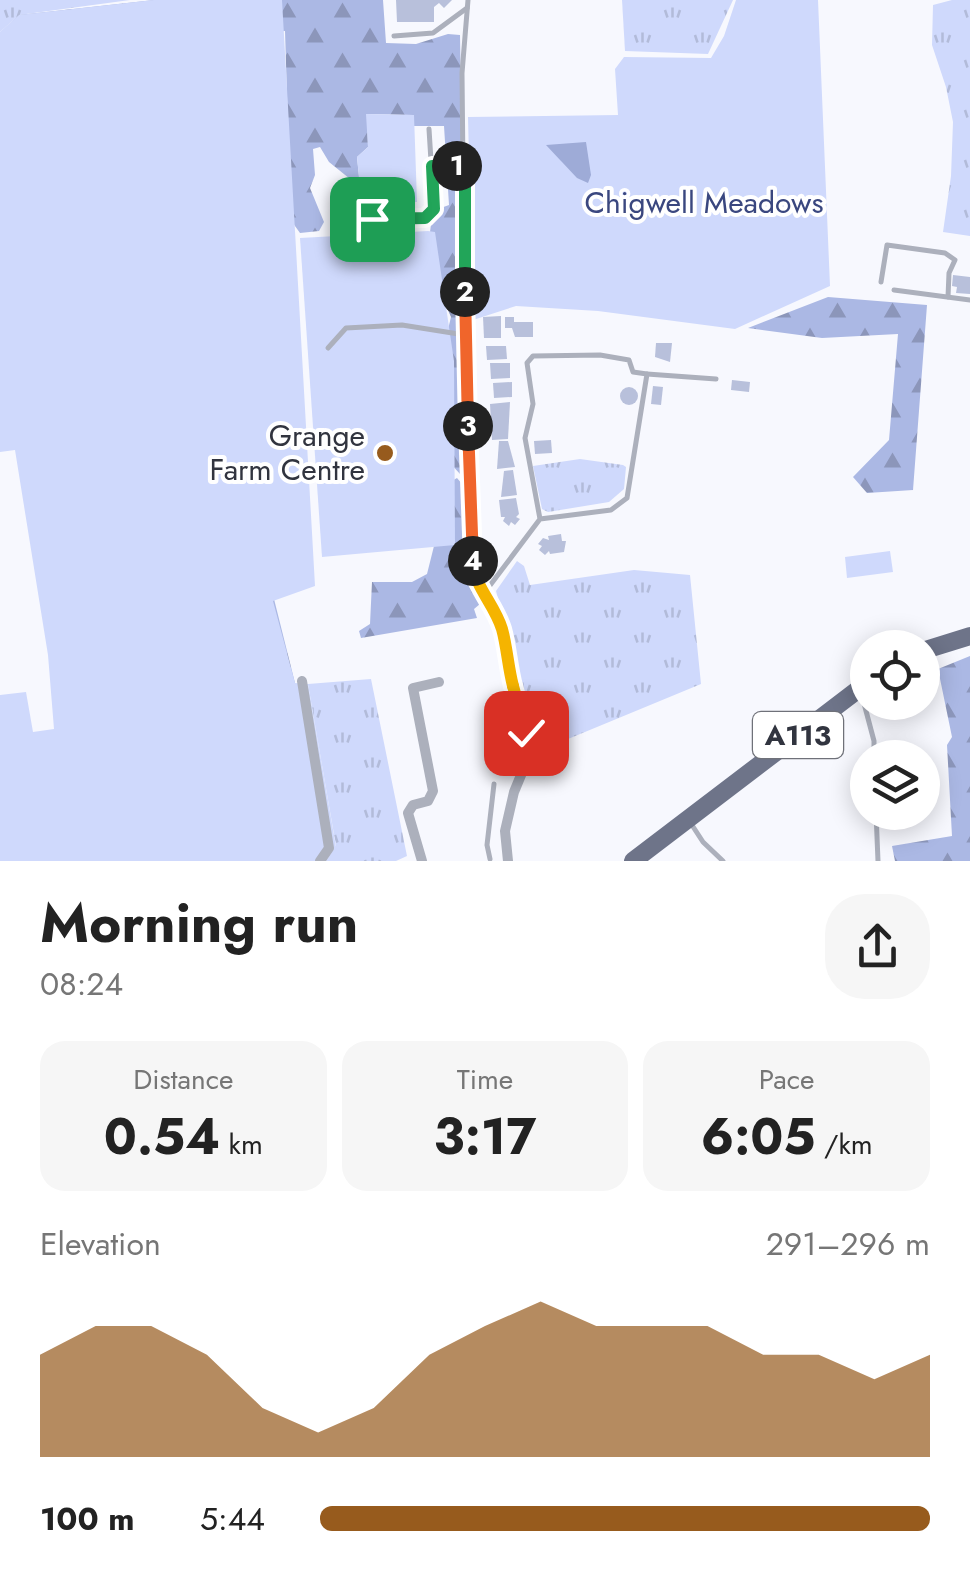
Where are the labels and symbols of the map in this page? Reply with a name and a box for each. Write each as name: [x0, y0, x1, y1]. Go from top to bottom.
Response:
pin: 1: [432, 141, 482, 191]
pin: [330, 177, 415, 262]
park label: Chigwell Meadows: [584, 181, 824, 224]
pin: 2: [440, 267, 490, 317]
pin: 3: [443, 401, 493, 451]
place label: Grange Farm Centre: [210, 414, 365, 491]
marker: Grange Farm Centre: [374, 442, 396, 464]
pin: 4: [448, 536, 498, 586]
pin: [484, 691, 569, 776]
road number: A113: [753, 712, 843, 758]

